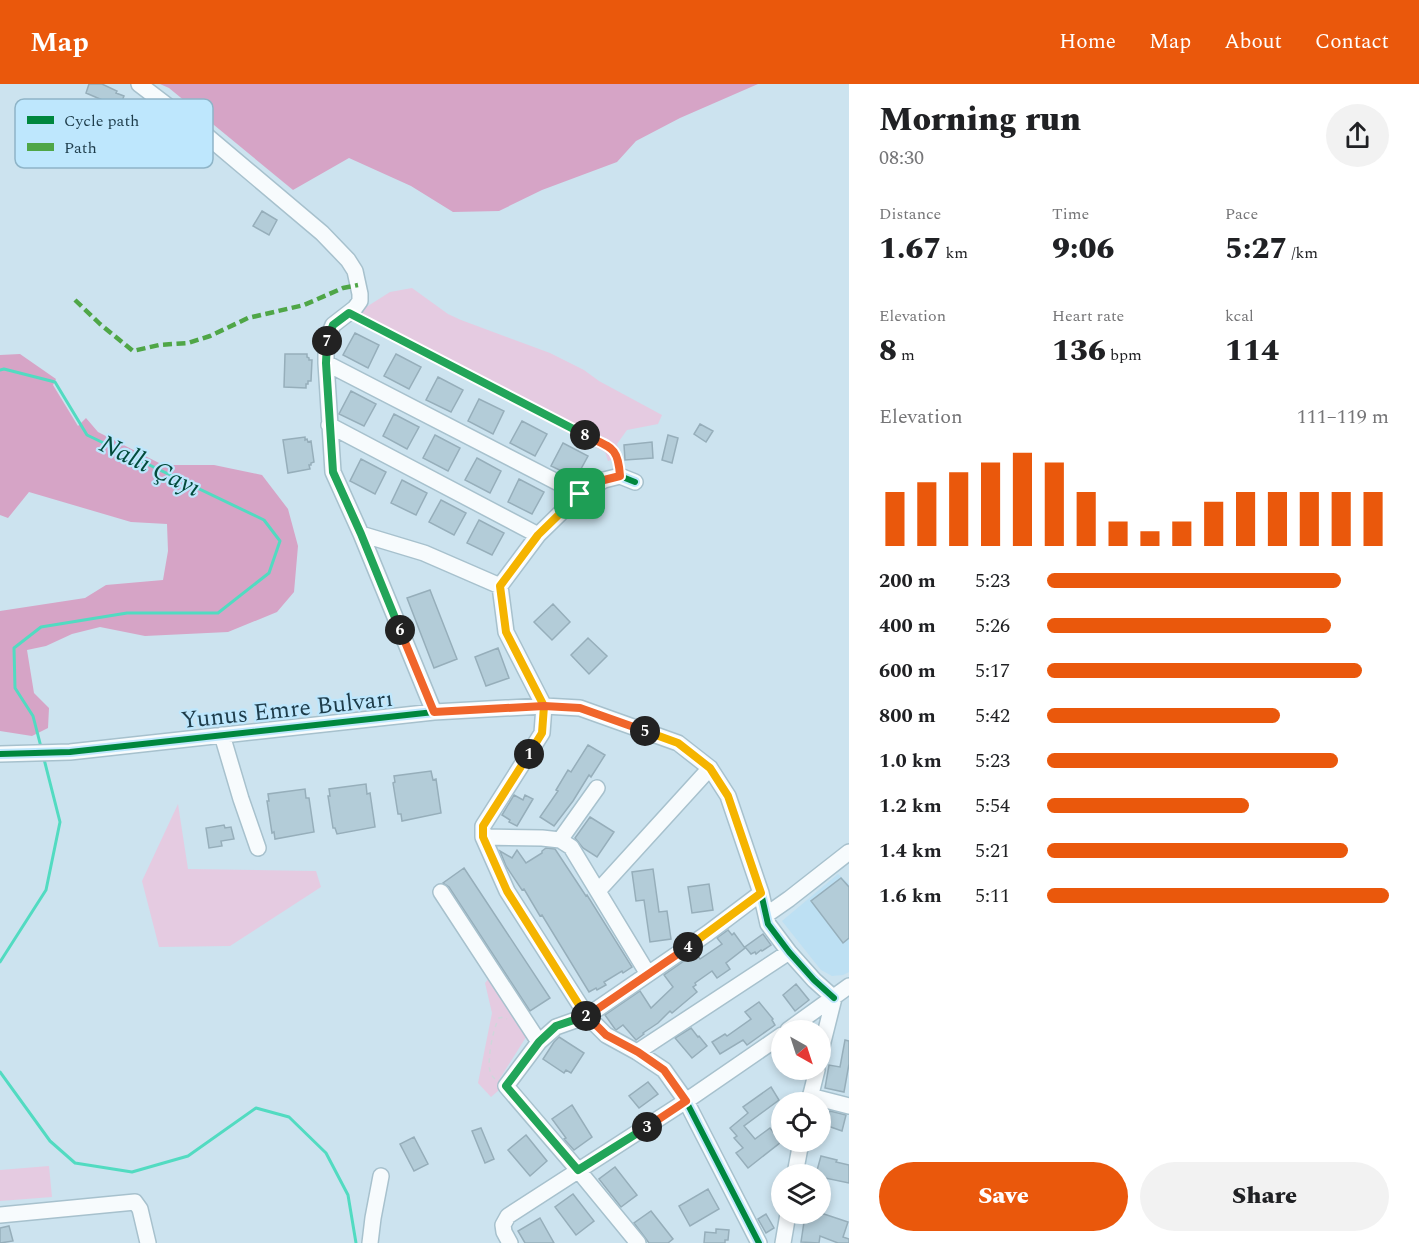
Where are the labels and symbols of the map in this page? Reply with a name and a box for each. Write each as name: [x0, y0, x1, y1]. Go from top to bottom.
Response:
legend: [15, 99, 213, 168]
text: Cycle path: [64, 109, 139, 133]
text: Path: [64, 136, 97, 160]
pin: 7: [312, 326, 342, 356]
pin: 8: [570, 420, 600, 450]
water label: Nallı Çayı: [93, 424, 207, 508]
pin: [554, 468, 605, 519]
pin: 6: [385, 615, 415, 645]
street label: Yunus Emre Bulvarı: [179, 681, 395, 739]
pin: 5: [630, 716, 660, 746]
pin: 1: [514, 739, 544, 769]
pin: 4: [673, 932, 703, 962]
pin: 2: [571, 1001, 601, 1031]
north arrow: [771, 1020, 831, 1080]
pin: 3: [632, 1112, 662, 1142]

